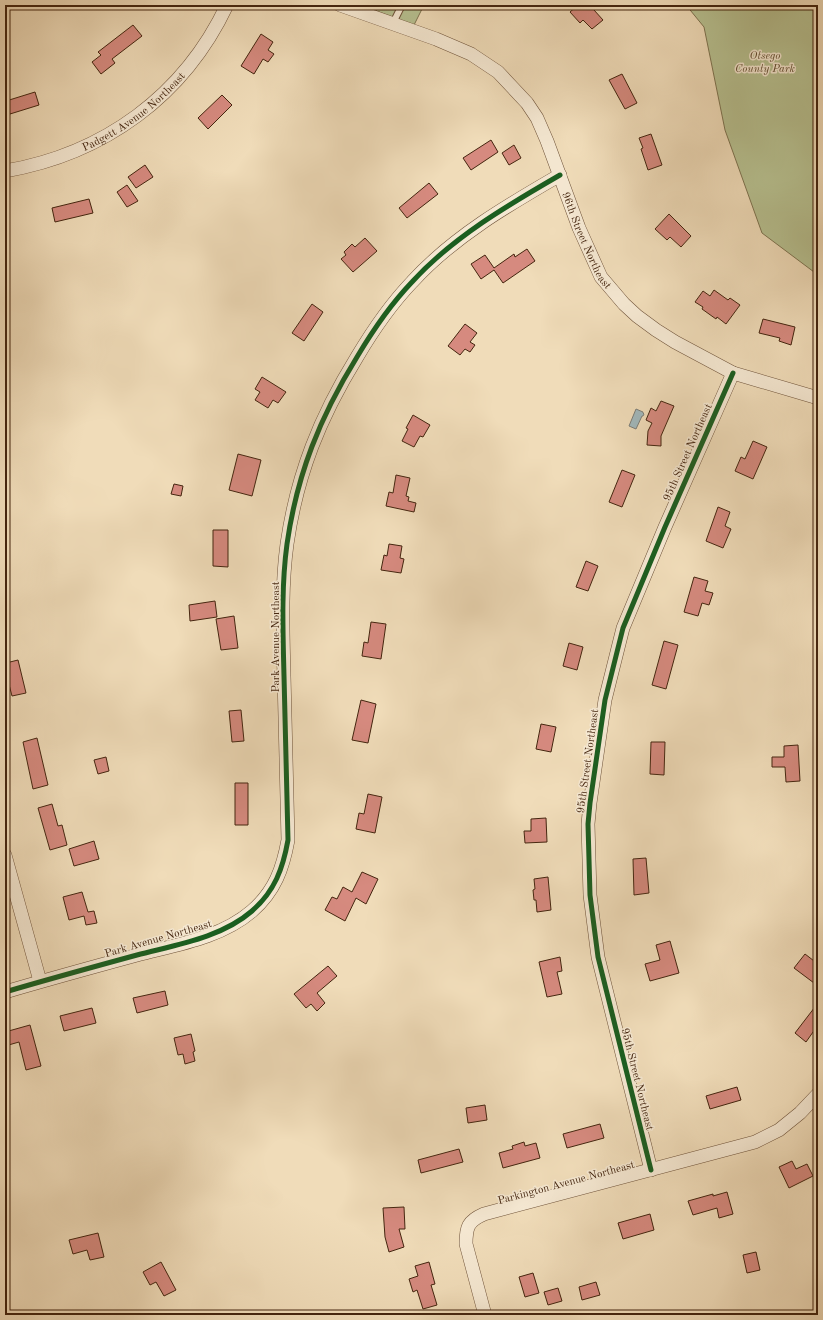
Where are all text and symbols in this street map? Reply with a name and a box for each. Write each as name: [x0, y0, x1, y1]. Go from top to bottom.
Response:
park label: Otsego County Park: [735, 51, 796, 75]
street label: Padgett Avenue Northeast: [81, 71, 188, 154]
street label: 96th Street Northeast: [559, 191, 613, 292]
street label: 95th Street Northeast: [662, 402, 715, 503]
street label: Park Avenue Northeast: [271, 581, 282, 693]
street label: 95th Street Northeast: [576, 708, 601, 814]
street label: Park Avenue Northeast: [103, 919, 213, 960]
street label: 95th Street Northeast: [618, 1027, 655, 1132]
street label: Parkington Avenue Northeast: [497, 1160, 636, 1207]

